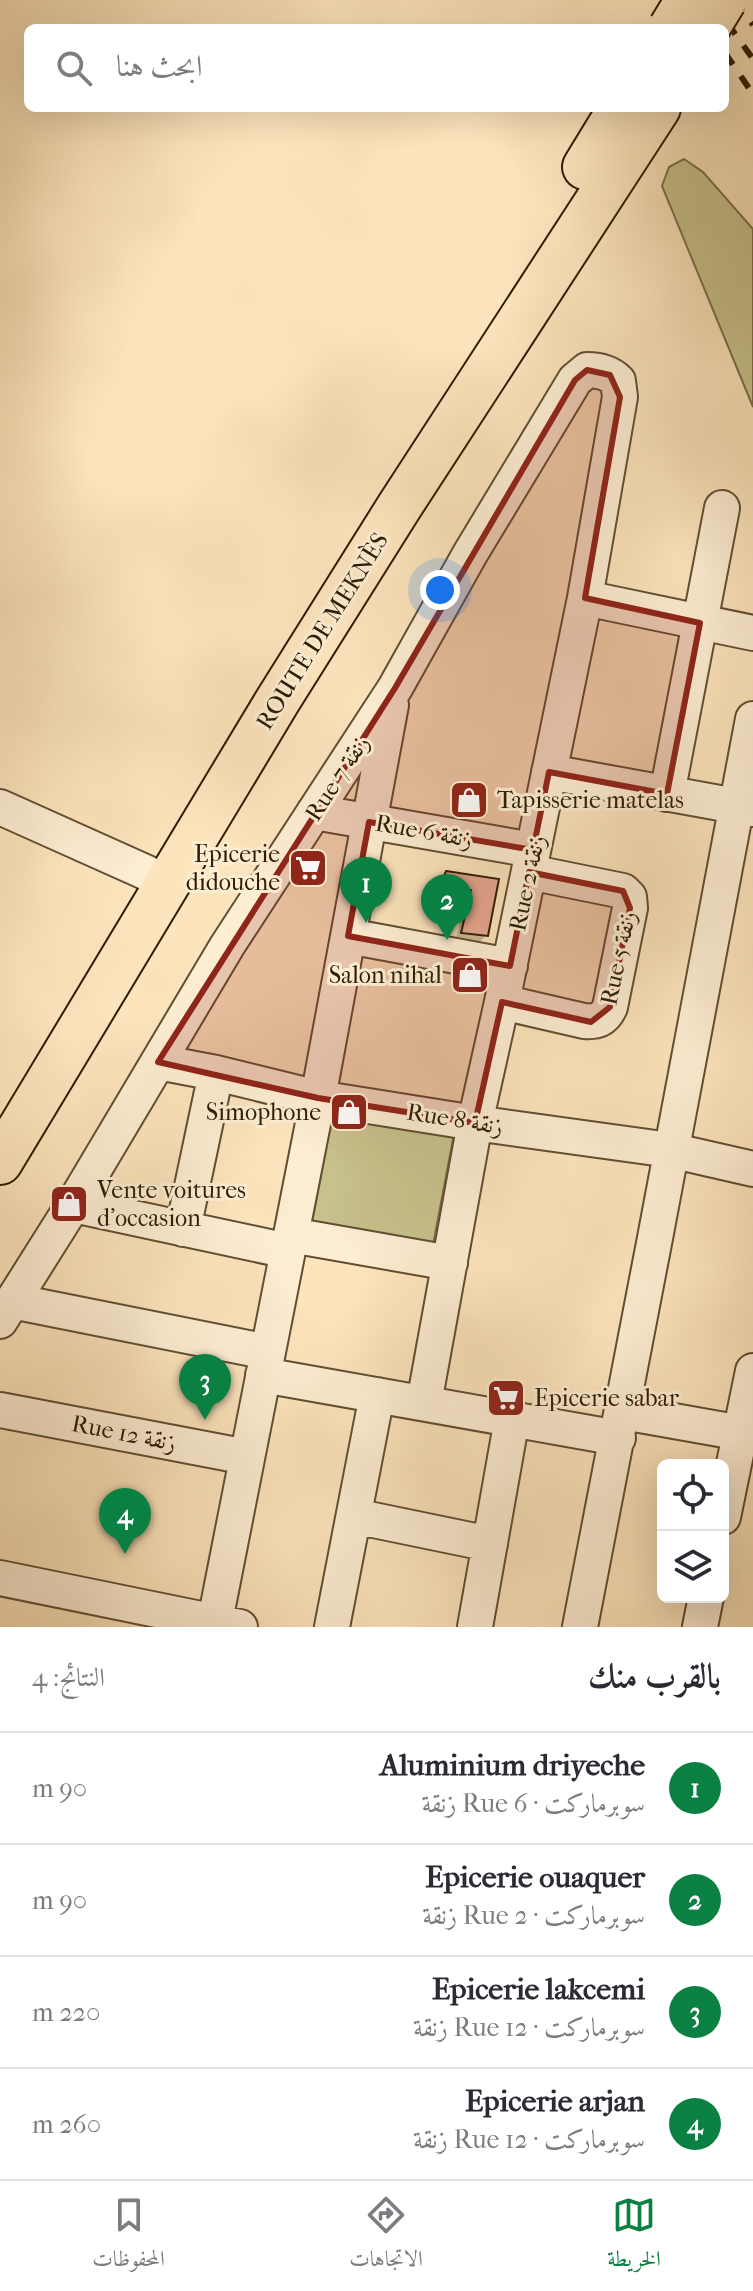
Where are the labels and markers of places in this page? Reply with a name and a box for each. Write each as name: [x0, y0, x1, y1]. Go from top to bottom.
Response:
shop icon: Tapisserie matelas: [448, 779, 490, 821]
place label: Tapisserie matelas: [497, 786, 684, 814]
place label: Epicerie didouche: [186, 840, 280, 896]
supermarket icon: Epicerie didouche: [287, 847, 329, 889]
pin: 1: [340, 857, 392, 923]
pin: 2: [421, 874, 473, 940]
shop icon: Salon nihal: [449, 954, 491, 996]
place label: Salon nihal: [329, 961, 442, 989]
shop icon: Simophone: [328, 1091, 370, 1133]
place label: Simophone: [206, 1098, 321, 1126]
place label: Vente voitures d'occasion: [96, 1176, 246, 1232]
shop icon: Vente voitures d'occasion: [48, 1183, 90, 1225]
pin: 3: [179, 1354, 231, 1420]
supermarket icon: Epicerie sabar: [485, 1377, 527, 1419]
place label: Epicerie sabar: [534, 1384, 680, 1412]
pin: 4: [99, 1488, 151, 1554]

